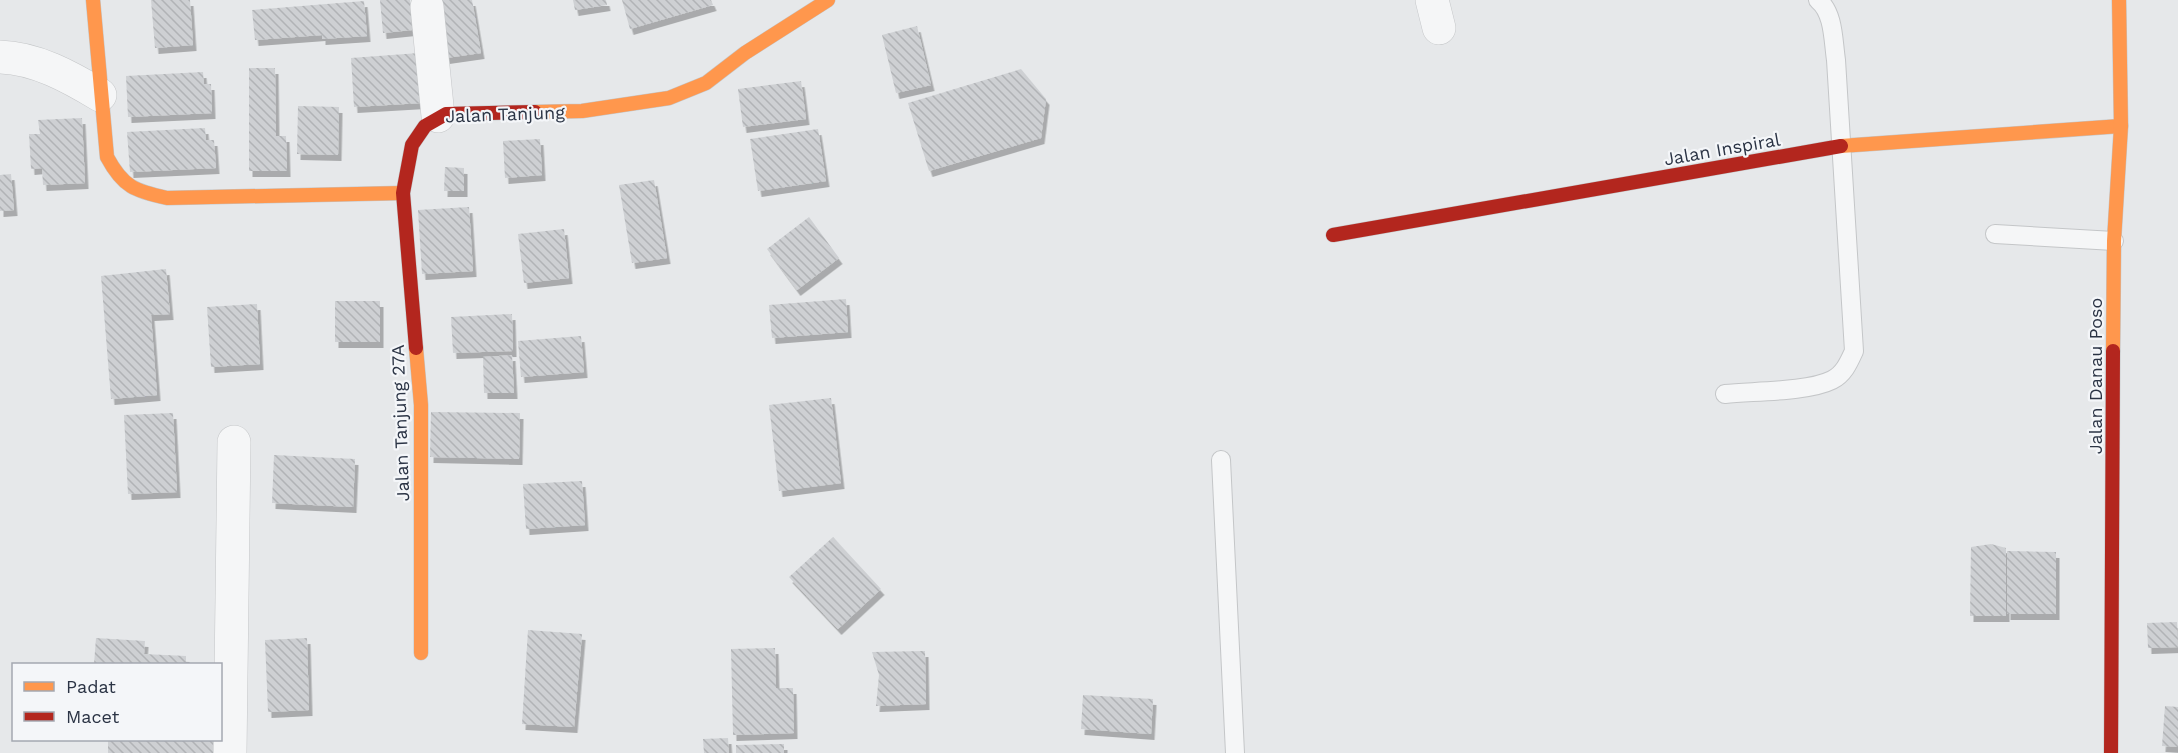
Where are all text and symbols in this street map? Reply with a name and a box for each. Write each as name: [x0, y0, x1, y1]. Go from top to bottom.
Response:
street label: Jalan Tanjung: [445, 101, 566, 127]
street label: Jalan Inspiral: [1662, 128, 1782, 170]
street label: Jalan Danau Poso: [2085, 298, 2106, 454]
street label: Jalan Tanjung 27A: [387, 344, 413, 502]
legend: [12, 663, 222, 741]
text: Padat: [66, 676, 116, 697]
text: Macet: [66, 706, 120, 727]

